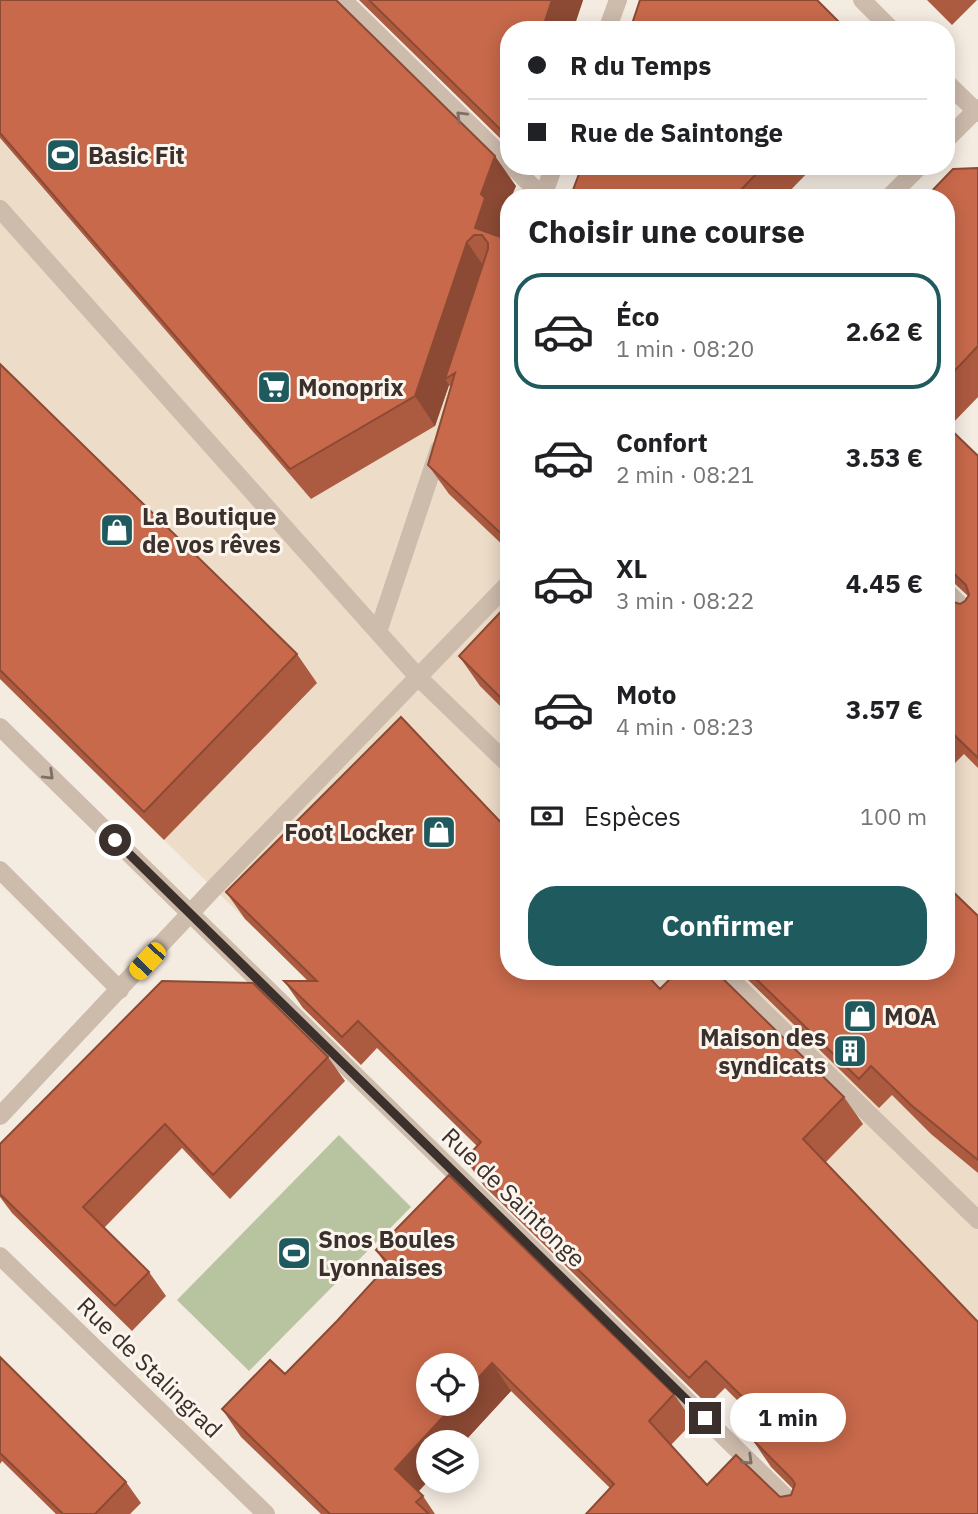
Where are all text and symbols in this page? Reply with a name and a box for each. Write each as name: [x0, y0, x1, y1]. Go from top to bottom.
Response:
text: R du Temps: [570, 48, 711, 82]
one-way arrow: [456, 111, 469, 124]
text: Rue de Saintonge: [570, 115, 783, 149]
sports icon: Basic Fit: [44, 136, 82, 174]
place label: Basic Fit: [88, 139, 185, 171]
text: Choisir une course: [528, 210, 805, 252]
text: Éco: [616, 299, 660, 333]
icon: car: [532, 300, 595, 363]
text: 2.62 €: [846, 314, 923, 348]
text: 1 min · 08:20: [616, 333, 754, 363]
supermarket icon: Monoprix: [255, 368, 293, 406]
place label: Monoprix: [298, 371, 404, 403]
text: Confort: [616, 425, 708, 459]
icon: car: [532, 426, 595, 489]
text: 3.53 €: [846, 440, 923, 474]
text: 2 min · 08:21: [616, 459, 754, 489]
place label: La Boutique de vos rêves: [142, 500, 281, 560]
shop icon: La Boutique de vos rêves: [98, 511, 136, 549]
text: XL: [616, 551, 647, 585]
icon: car: [532, 552, 595, 615]
text: 4.45 €: [846, 566, 923, 600]
text: 3 min · 08:22: [616, 585, 754, 615]
text: Moto: [616, 677, 676, 711]
icon: car: [532, 678, 595, 741]
text: 3.57 €: [846, 692, 923, 726]
text: 4 min · 08:23: [616, 711, 754, 741]
one-way arrow: [41, 766, 54, 779]
icon: cash: [528, 797, 566, 835]
text: Espèces: [584, 799, 681, 833]
text: 100 m: [860, 801, 927, 831]
shop icon: Foot Locker: [420, 813, 458, 851]
place label: Foot Locker: [284, 816, 414, 848]
route start: [99, 824, 131, 856]
button: Confirmer: [528, 886, 927, 966]
car: [125, 938, 170, 984]
shop icon: MOA: [841, 997, 879, 1035]
place label: MOA: [884, 1000, 937, 1032]
place label: Maison des syndicats: [700, 1021, 826, 1081]
building icon: Maison des syndicats: [831, 1032, 869, 1070]
street label: Rue de Saintonge: [435, 1120, 593, 1274]
place label: Snos Boules Lyonnaises: [318, 1223, 455, 1283]
sports icon: Snos Boules Lyonnaises: [275, 1234, 313, 1272]
street label: Rue de Stalingrad: [71, 1289, 229, 1445]
map controls: [416, 1353, 479, 1493]
button: locate: [416, 1353, 479, 1416]
callout: 1 min: [730, 1394, 845, 1442]
route end: [689, 1402, 721, 1434]
text: 1 min: [758, 1402, 818, 1432]
button: layers: [416, 1430, 479, 1493]
one-way arrow: [739, 1451, 752, 1464]

